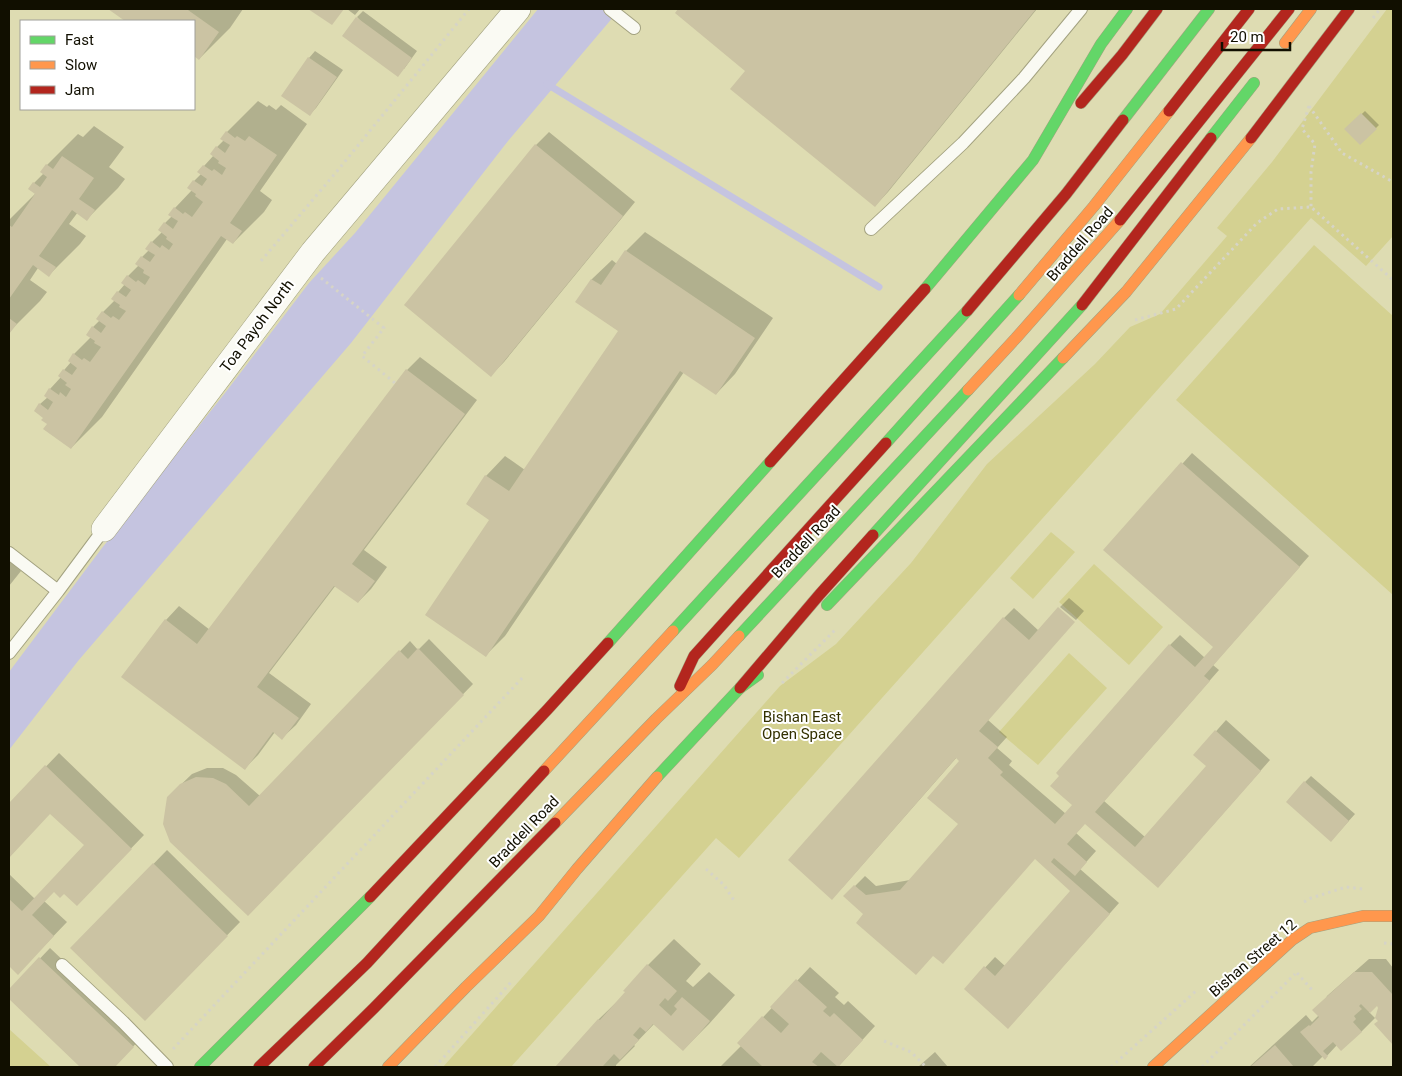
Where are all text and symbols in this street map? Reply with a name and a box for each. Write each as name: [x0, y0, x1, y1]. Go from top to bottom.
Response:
legend: [20, 20, 195, 110]
scale bar: [1222, 20, 1290, 52]
text: 20 m: [1230, 28, 1264, 46]
text: Fast: [65, 31, 94, 49]
text: Slow: [65, 56, 97, 74]
text: Jam: [65, 81, 95, 99]
street label: Braddell Road: [1043, 203, 1117, 285]
street label: Toa Payoh North: [216, 276, 298, 376]
street label: Braddell Road: [768, 502, 844, 582]
park label: Bishan East Open Space: [762, 708, 842, 743]
street label: Braddell Road: [485, 792, 563, 872]
street label: Bishan Street 12: [1206, 915, 1300, 1001]

